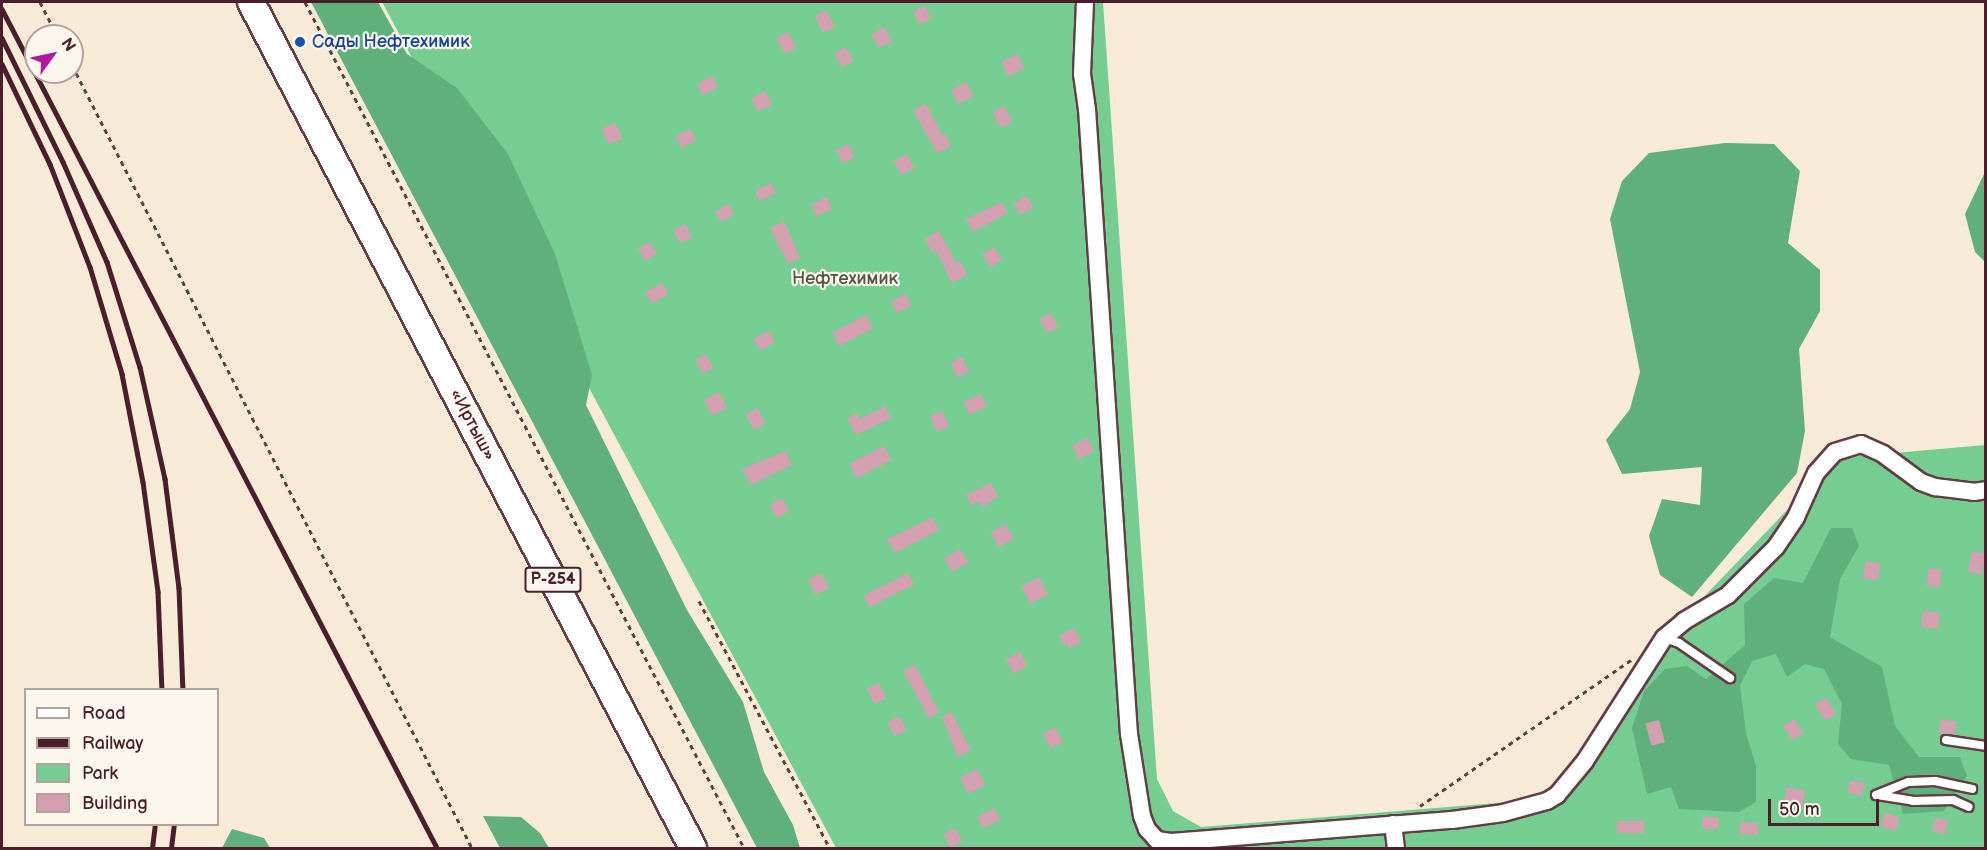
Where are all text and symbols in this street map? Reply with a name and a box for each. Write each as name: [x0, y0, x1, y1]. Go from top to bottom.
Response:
north arrow: [24, 24, 84, 84]
place label: Сады Нефтехимик: [312, 31, 470, 53]
text: N: [57, 35, 79, 55]
marker: Сады Нефтехимик: [293, 35, 307, 49]
park label: Нефтехимик: [792, 268, 898, 290]
street label: «Иртыш»: [444, 386, 500, 464]
road number: Р-254: [523, 567, 583, 593]
legend: [24, 688, 219, 826]
text: Road: [82, 703, 126, 724]
text: Railway: [82, 733, 144, 754]
text: Park: [82, 763, 118, 784]
scale bar: [1771, 787, 1882, 825]
text: Building: [82, 793, 148, 814]
text: 50 m: [1779, 799, 1820, 820]

